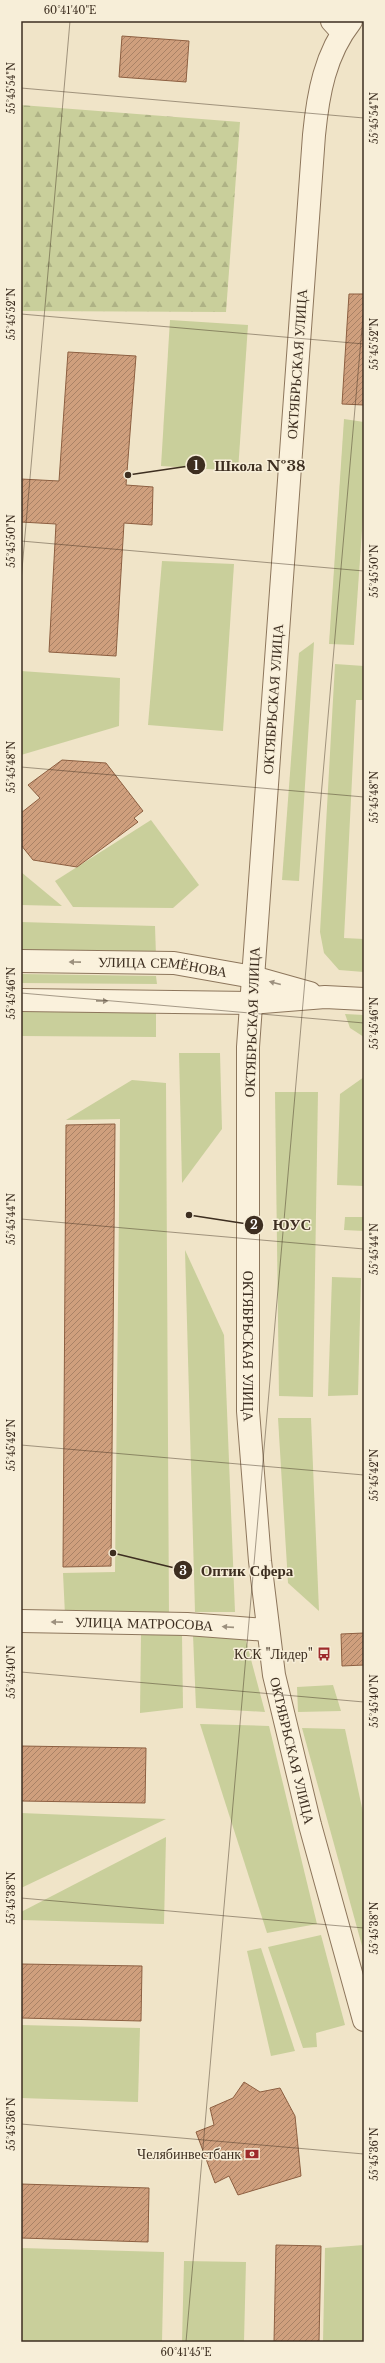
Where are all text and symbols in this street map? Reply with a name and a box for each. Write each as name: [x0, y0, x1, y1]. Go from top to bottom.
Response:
text: 60°41'40"E: [44, 4, 96, 17]
text: 55°45'54"N: [5, 62, 18, 114]
text: 55°45'54"N: [368, 92, 381, 144]
street label: ОКТЯБРЬСКАЯ УЛИЦА: [283, 287, 311, 440]
text: 55°45'52"N: [5, 288, 18, 340]
text: 55°45'52"N: [368, 318, 381, 370]
callout: Школа №38: [186, 452, 313, 479]
text: Школа №38: [214, 456, 306, 475]
text: 1: [193, 458, 199, 473]
text: 55°45'50"N: [5, 514, 18, 568]
text: 55°45'50"N: [368, 544, 381, 598]
street label: ОКТЯБРЬСКАЯ УЛИЦА: [259, 622, 287, 775]
text: 55°45'48"N: [5, 741, 18, 793]
text: 55°45'48"N: [368, 771, 381, 823]
street label: ОКТЯБРЬСКАЯ УЛИЦА: [240, 946, 264, 1098]
street label: УЛИЦА СЕМЁНОВА: [98, 953, 230, 981]
one-way arrow: [68, 959, 81, 965]
text: 55°45'46"N: [5, 967, 18, 1019]
one-way arrow: [269, 980, 281, 986]
text: 55°45'46"N: [368, 997, 381, 1049]
one-way arrow: [96, 998, 109, 1004]
text: 55°45'44"N: [5, 1193, 18, 1245]
callout: ЮУС: [244, 1211, 319, 1238]
text: ЮУС: [273, 1215, 311, 1234]
text: 2: [250, 1217, 258, 1232]
text: 55°45'44"N: [368, 1223, 381, 1275]
street label: ОКТЯБРЬСКАЯ УЛИЦА: [239, 1271, 258, 1423]
text: 55°45'42"N: [5, 1419, 18, 1471]
text: 55°45'42"N: [368, 1449, 381, 1501]
callout: Оптик Сфера: [173, 1557, 302, 1584]
text: Оптик Сфера: [201, 1561, 294, 1580]
text: 3: [179, 1563, 187, 1578]
street label: УЛИЦА МАТРОСОВА: [75, 1613, 215, 1635]
one-way arrow: [51, 1618, 63, 1625]
one-way arrow: [222, 1624, 234, 1630]
text: 55°45'40"N: [5, 1645, 18, 1699]
place label: КСК "Лидер": [234, 1645, 313, 1663]
bus stop icon: КСК "Лидер": [316, 1646, 332, 1662]
text: 55°45'40"N: [368, 1674, 381, 1728]
street label: ОКТЯБРЬСКАЯ УЛИЦА: [266, 1675, 319, 1827]
text: 55°45'38"N: [5, 1871, 18, 1925]
text: 55°45'38"N: [368, 1901, 381, 1955]
text: 55°45'36"N: [5, 2097, 18, 2151]
text: 55°45'36"N: [368, 2127, 381, 2181]
place label: Челябинвестбанк: [137, 2145, 241, 2163]
bank icon: Челябинвестбанк: [244, 2146, 260, 2162]
text: 60°41'45"E: [160, 2346, 212, 2359]

